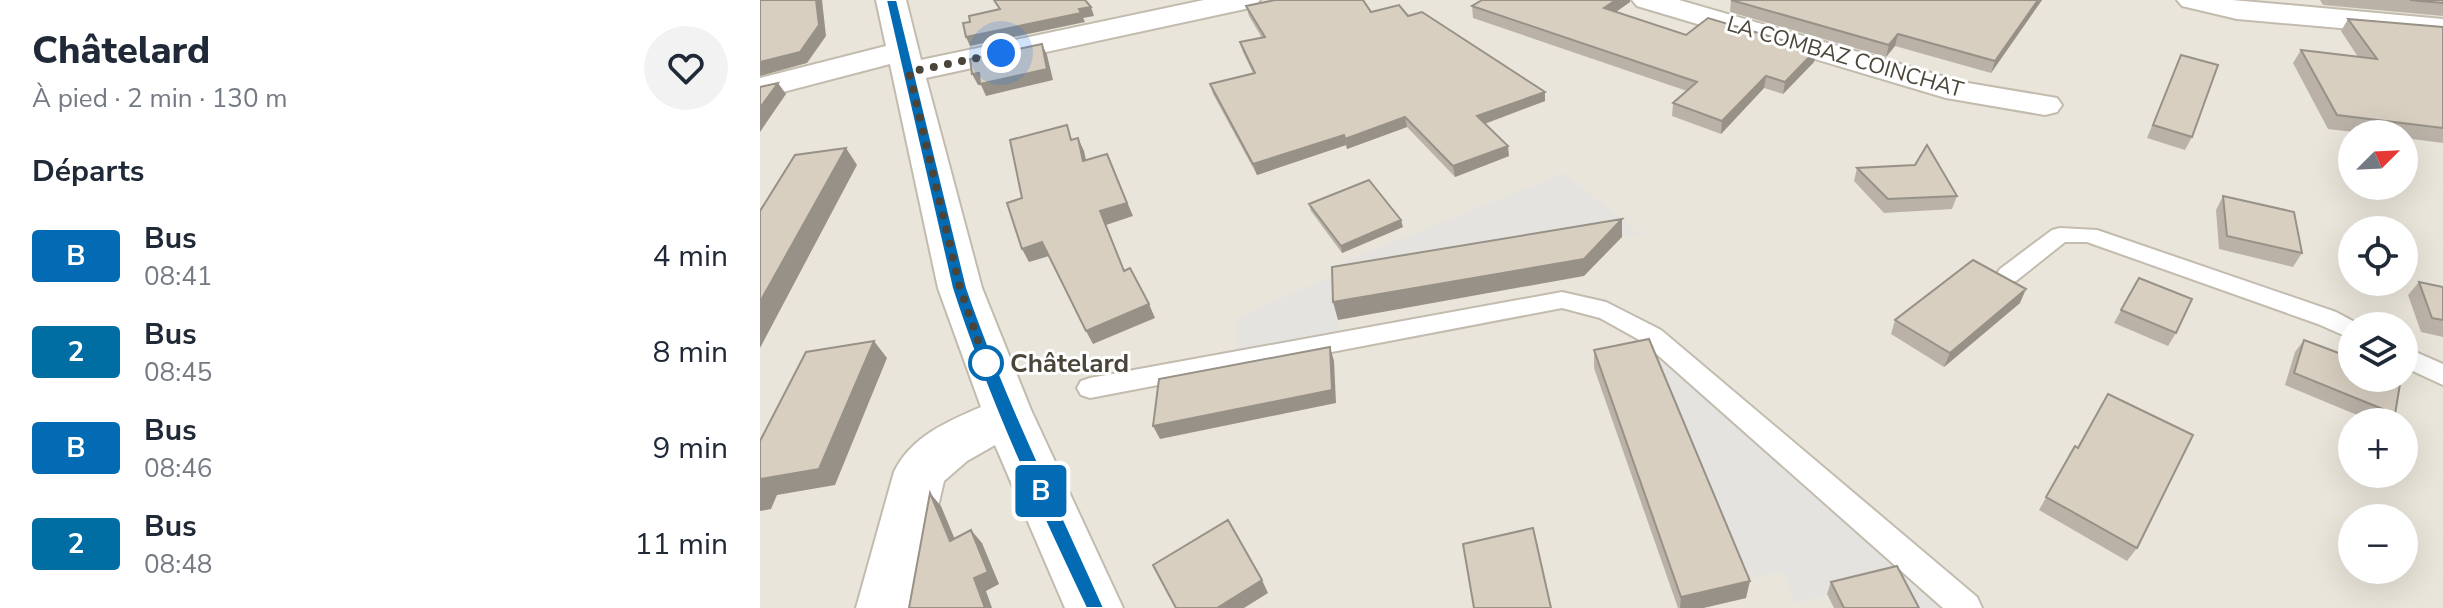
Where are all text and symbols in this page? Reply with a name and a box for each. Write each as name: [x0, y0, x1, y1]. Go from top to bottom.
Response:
street label: LA COMBAZ COINCHAT: [1723, 9, 1967, 105]
text: Châtelard: [32, 25, 210, 76]
button: heart: [644, 26, 728, 110]
your location: [981, 33, 1021, 73]
text: À pied · 2 min · 130 m: [32, 81, 287, 116]
north arrow: [2338, 120, 2418, 200]
map controls: [2338, 120, 2418, 584]
text: Départs: [32, 151, 144, 192]
button: locate: [2338, 216, 2418, 296]
text: Bus: [144, 218, 197, 259]
text: 4 min: [653, 236, 728, 277]
text: B: [66, 237, 86, 275]
text: 08:41: [144, 259, 212, 294]
button: layers: [2338, 312, 2418, 392]
text: Bus: [144, 314, 197, 355]
text: 8 min: [653, 332, 728, 373]
text: 2: [68, 333, 84, 371]
marker: Châtelard: [969, 346, 1003, 380]
place label: Châtelard: [1010, 346, 1129, 381]
text: 08:45: [144, 355, 212, 390]
button: +: [2338, 408, 2418, 488]
text: Bus: [144, 410, 197, 451]
text: 9 min: [653, 428, 728, 469]
text: B: [66, 429, 86, 467]
text: 08:46: [144, 451, 212, 486]
line badge: B: [1015, 465, 1067, 517]
text: B: [1031, 472, 1051, 510]
button: −: [2338, 504, 2418, 584]
text: Bus: [144, 506, 197, 547]
text: 11 min: [635, 524, 728, 565]
text: 2: [68, 525, 84, 563]
text: 08:48: [144, 547, 212, 582]

